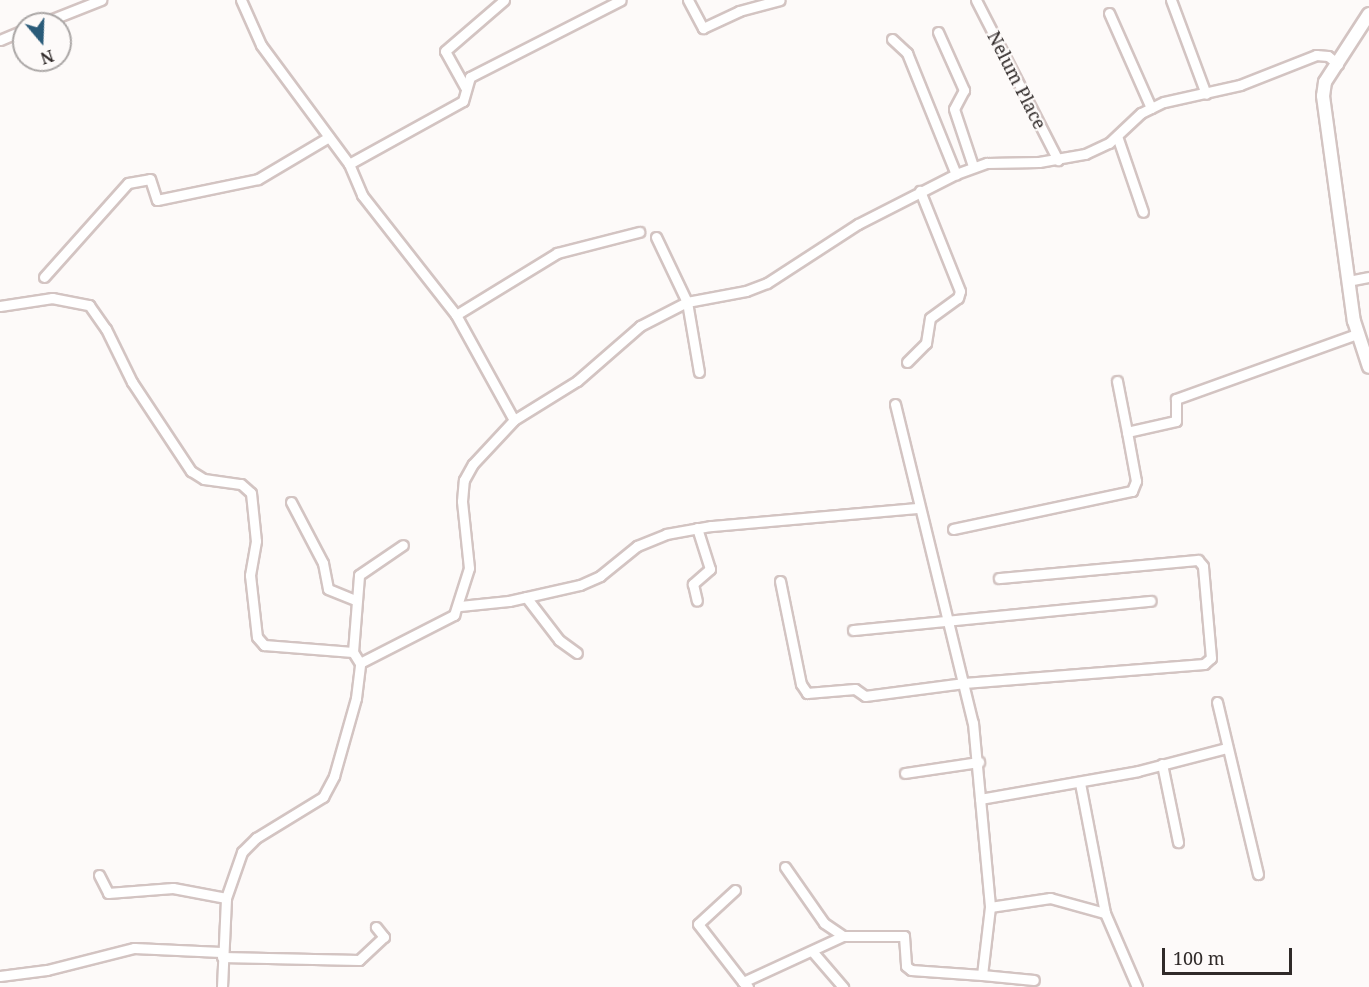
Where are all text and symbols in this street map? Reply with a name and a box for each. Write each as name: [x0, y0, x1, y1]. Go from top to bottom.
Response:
north arrow: [12, 12, 72, 72]
street label: Nelum Place: [983, 27, 1051, 133]
text: N: [38, 45, 57, 70]
scale bar: [1165, 936, 1296, 974]
text: 100 m: [1173, 946, 1225, 970]

